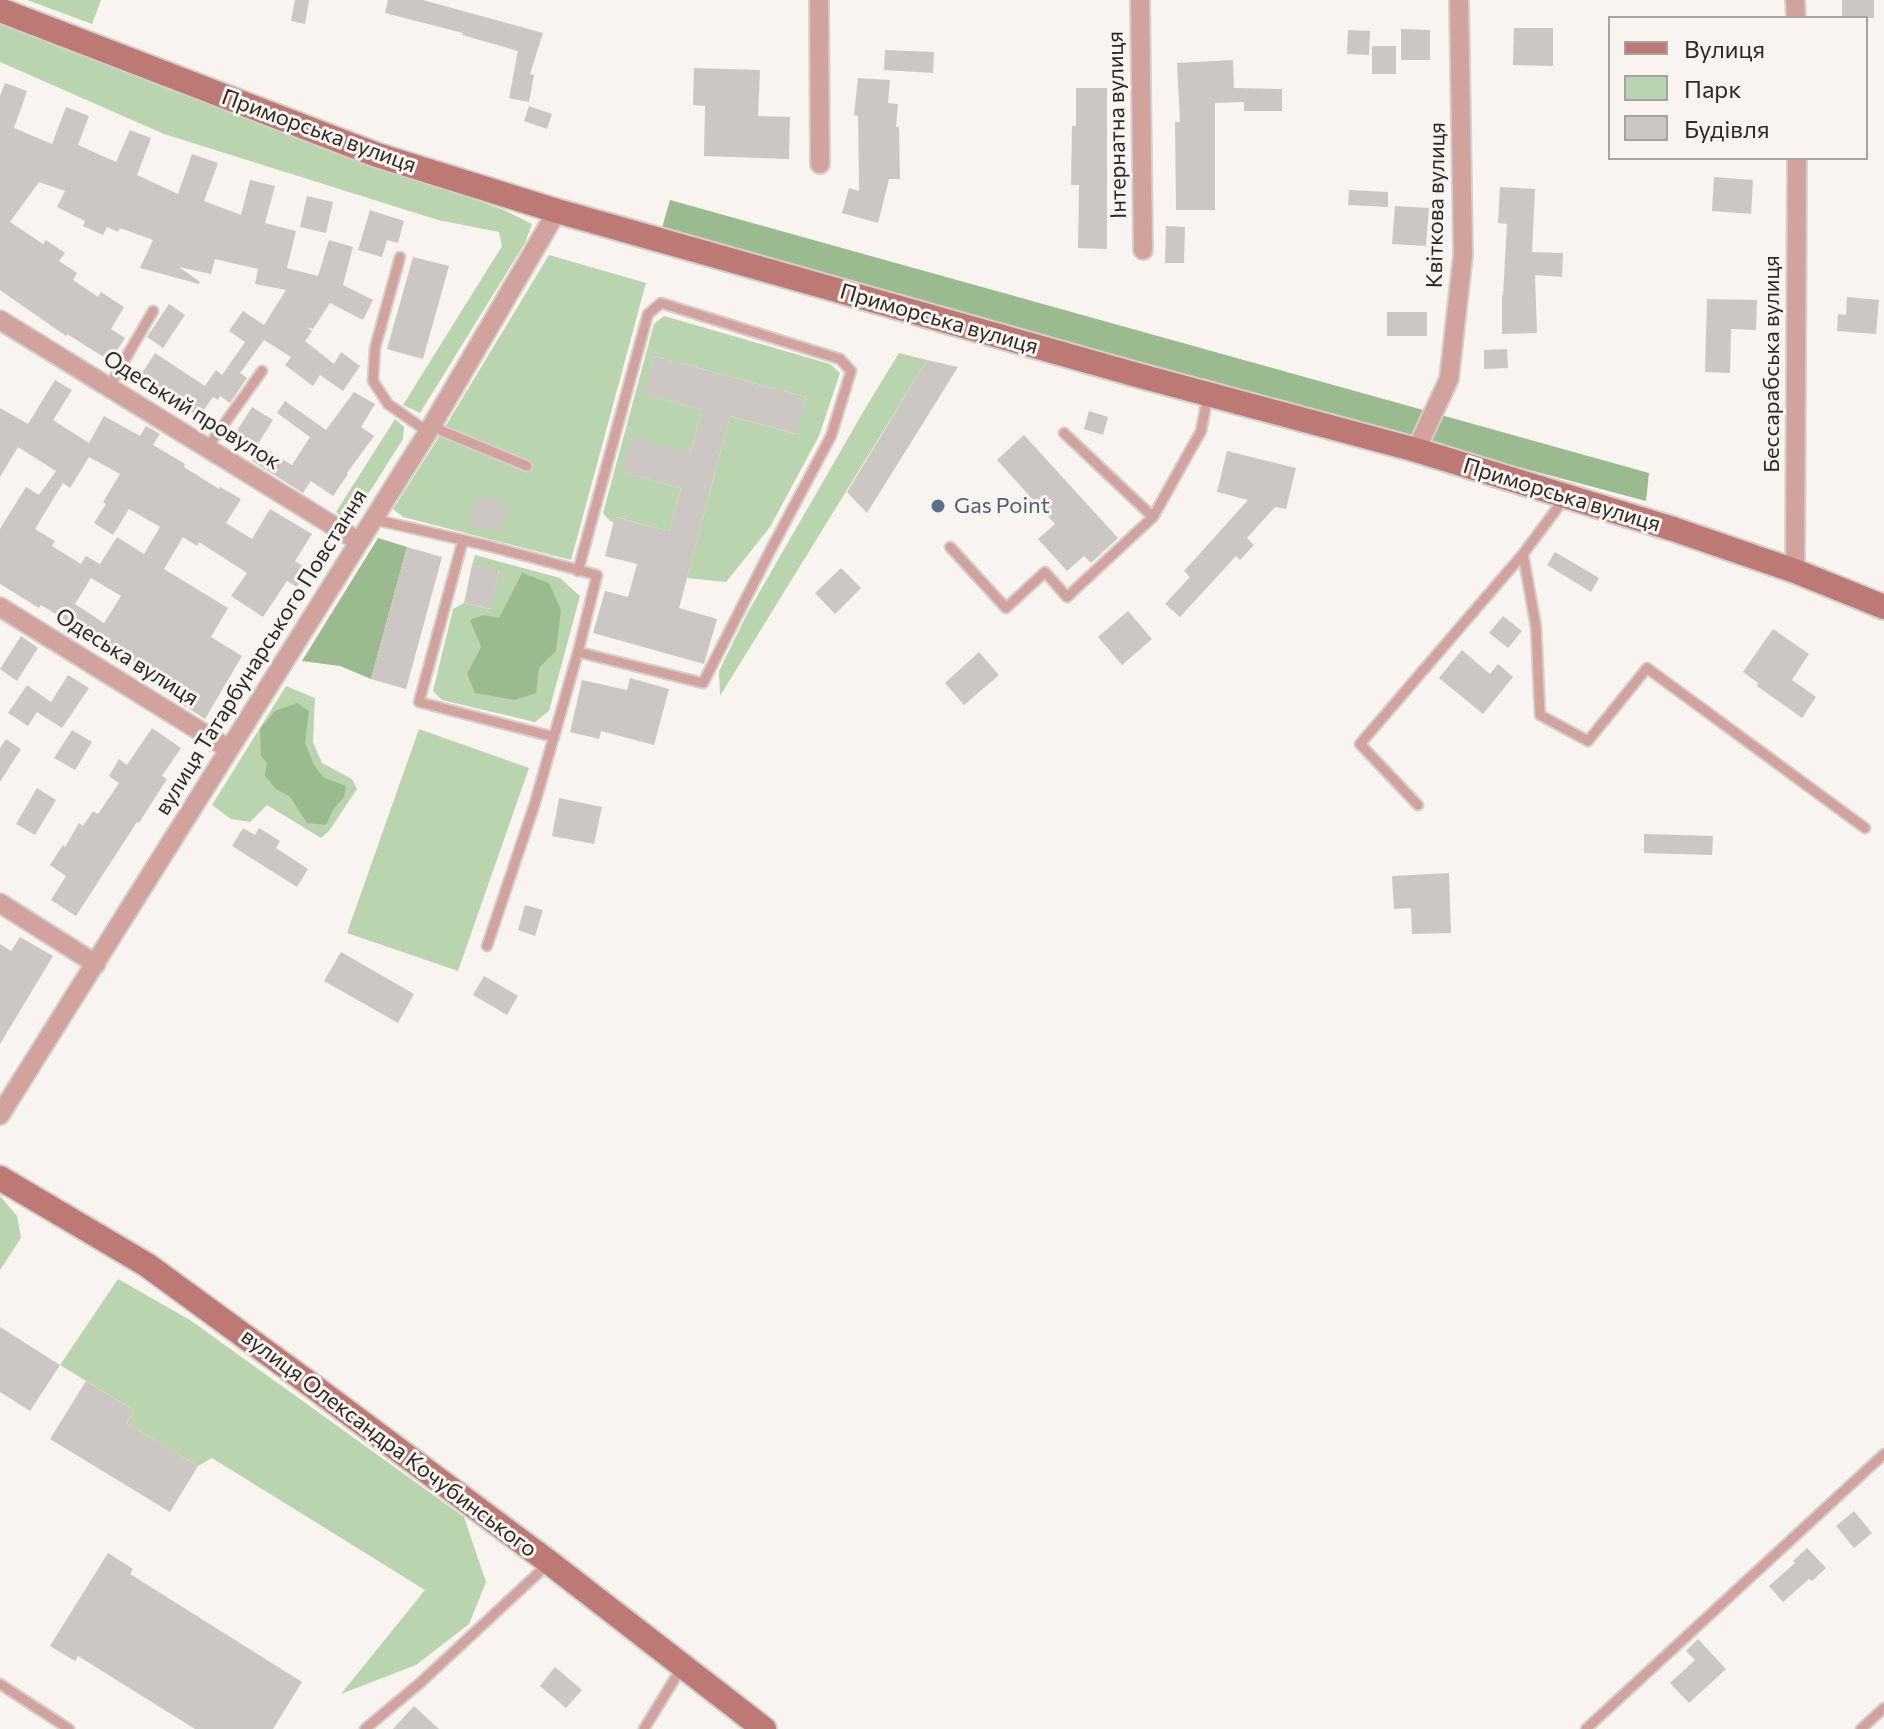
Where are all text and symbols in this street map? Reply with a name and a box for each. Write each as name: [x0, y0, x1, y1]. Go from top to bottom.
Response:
legend: [1608, 16, 1868, 160]
street label: Інтернатна вулиця: [1102, 31, 1132, 219]
text: Вулиця: [1684, 34, 1765, 63]
text: Парк: [1684, 74, 1741, 103]
street label: Приморська вулиця: [218, 84, 420, 178]
text: Будівля: [1684, 114, 1770, 143]
street label: Квіткова вулиця: [1421, 122, 1451, 288]
street label: Бессарабська вулиця: [1759, 255, 1785, 473]
street label: Приморська вулиця: [837, 278, 1041, 360]
street label: Одеський провулок: [99, 345, 285, 475]
street label: Приморська вулиця: [1460, 452, 1664, 538]
street label: вулиця Татарбунарського Повстання: [149, 484, 373, 820]
place label: Gas Point: [954, 493, 1050, 519]
marker: Gas Point: [929, 497, 947, 515]
street label: Одеська вулиця: [51, 602, 203, 712]
street label: вулиця Олександра Кочубинського: [236, 1323, 542, 1563]

